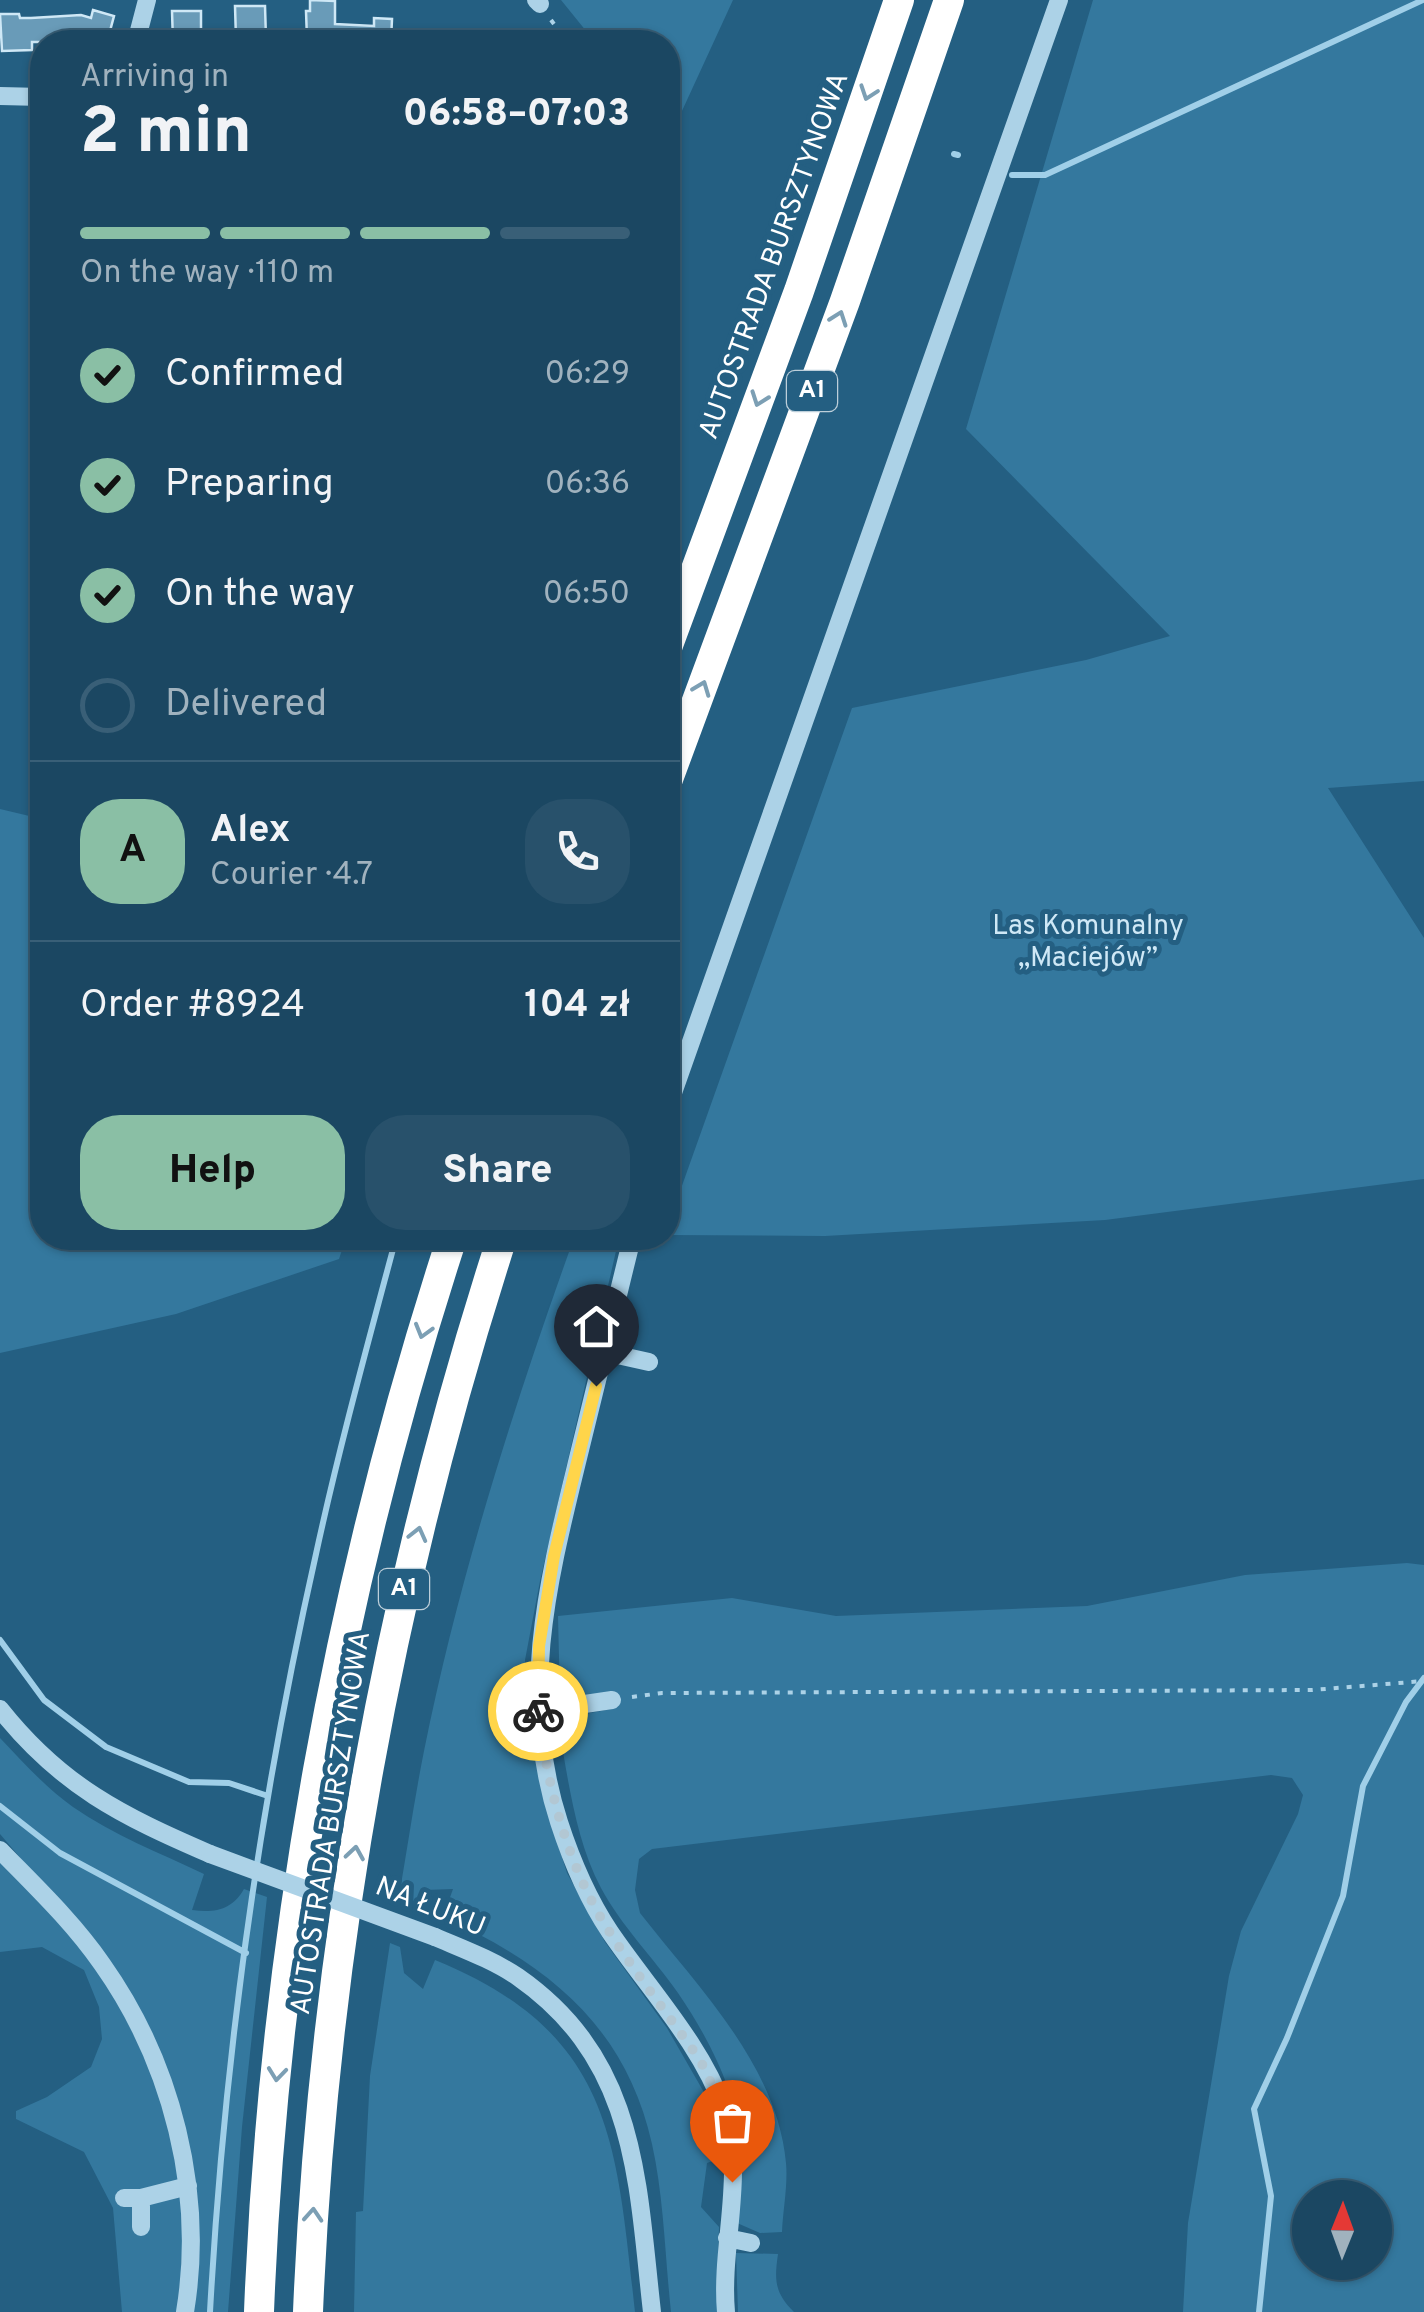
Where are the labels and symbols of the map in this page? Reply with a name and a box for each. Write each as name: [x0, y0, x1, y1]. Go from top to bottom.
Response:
street label: AUTOSTRADA BURSZTYNOWA: [692, 68, 858, 444]
one-way arrow: [860, 83, 880, 100]
one-way arrow: [827, 310, 848, 327]
road number: A1: [787, 371, 837, 411]
one-way arrow: [750, 389, 771, 406]
one-way arrow: [690, 680, 710, 698]
park label: Las Komunalny „Maciejów”: [992, 909, 1184, 977]
pin: [554, 1284, 639, 1387]
one-way arrow: [414, 1321, 435, 1338]
one-way arrow: [406, 1526, 427, 1543]
road number: A1: [379, 1569, 429, 1609]
street label: AUTOSTRADA BURSZTYNOWA: [284, 1629, 380, 2017]
courier: [488, 1661, 588, 1761]
one-way arrow: [344, 1845, 365, 1861]
street label: NA ŁUKU: [370, 1870, 490, 1946]
one-way arrow: [267, 2067, 289, 2083]
pin: [690, 2080, 775, 2183]
north arrow: [1292, 2180, 1392, 2280]
one-way arrow: [302, 2206, 323, 2222]

